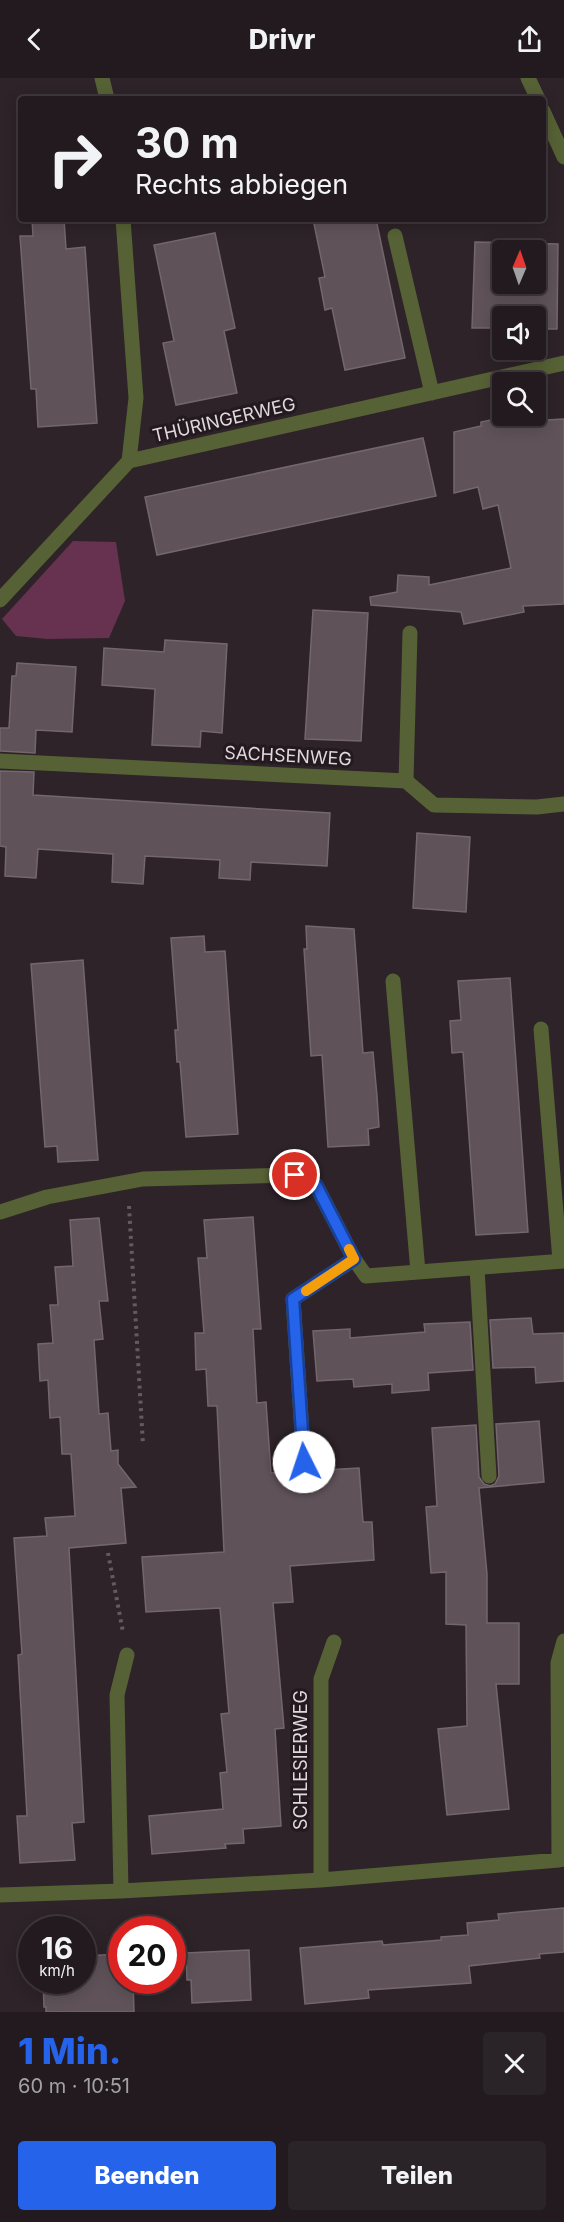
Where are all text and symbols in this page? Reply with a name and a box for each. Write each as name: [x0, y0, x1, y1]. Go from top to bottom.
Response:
icon: back: [18, 23, 51, 56]
text: Drivr: [249, 23, 315, 56]
icon: share: [513, 23, 546, 56]
text: 30 m: [135, 117, 239, 168]
icon: right: [36, 120, 114, 198]
text: Rechts abbiegen: [135, 168, 348, 201]
north arrow: [492, 240, 546, 294]
map controls: [492, 240, 546, 426]
button: sound: [492, 306, 546, 360]
button: search: [492, 372, 546, 426]
street label: THÜRINGERWEG: [150, 392, 297, 446]
street label: SACHSENWEG: [224, 742, 352, 769]
pin: [269, 1149, 320, 1200]
icon: arrive: [278, 1158, 311, 1191]
position arrow: [272, 1430, 336, 1494]
street label: SCHLESIERWEG: [290, 1690, 311, 1830]
speed limit sign: 20: [108, 1916, 186, 1994]
text: 16: [41, 1930, 73, 1966]
text: km/h: [39, 1961, 75, 1980]
text: 1 Min.: [18, 2029, 121, 2073]
button: close: [483, 2032, 546, 2095]
text: 60 m · 10:51: [18, 2074, 130, 2098]
button: Beenden: [18, 2141, 276, 2210]
button: Teilen: [288, 2141, 546, 2210]

